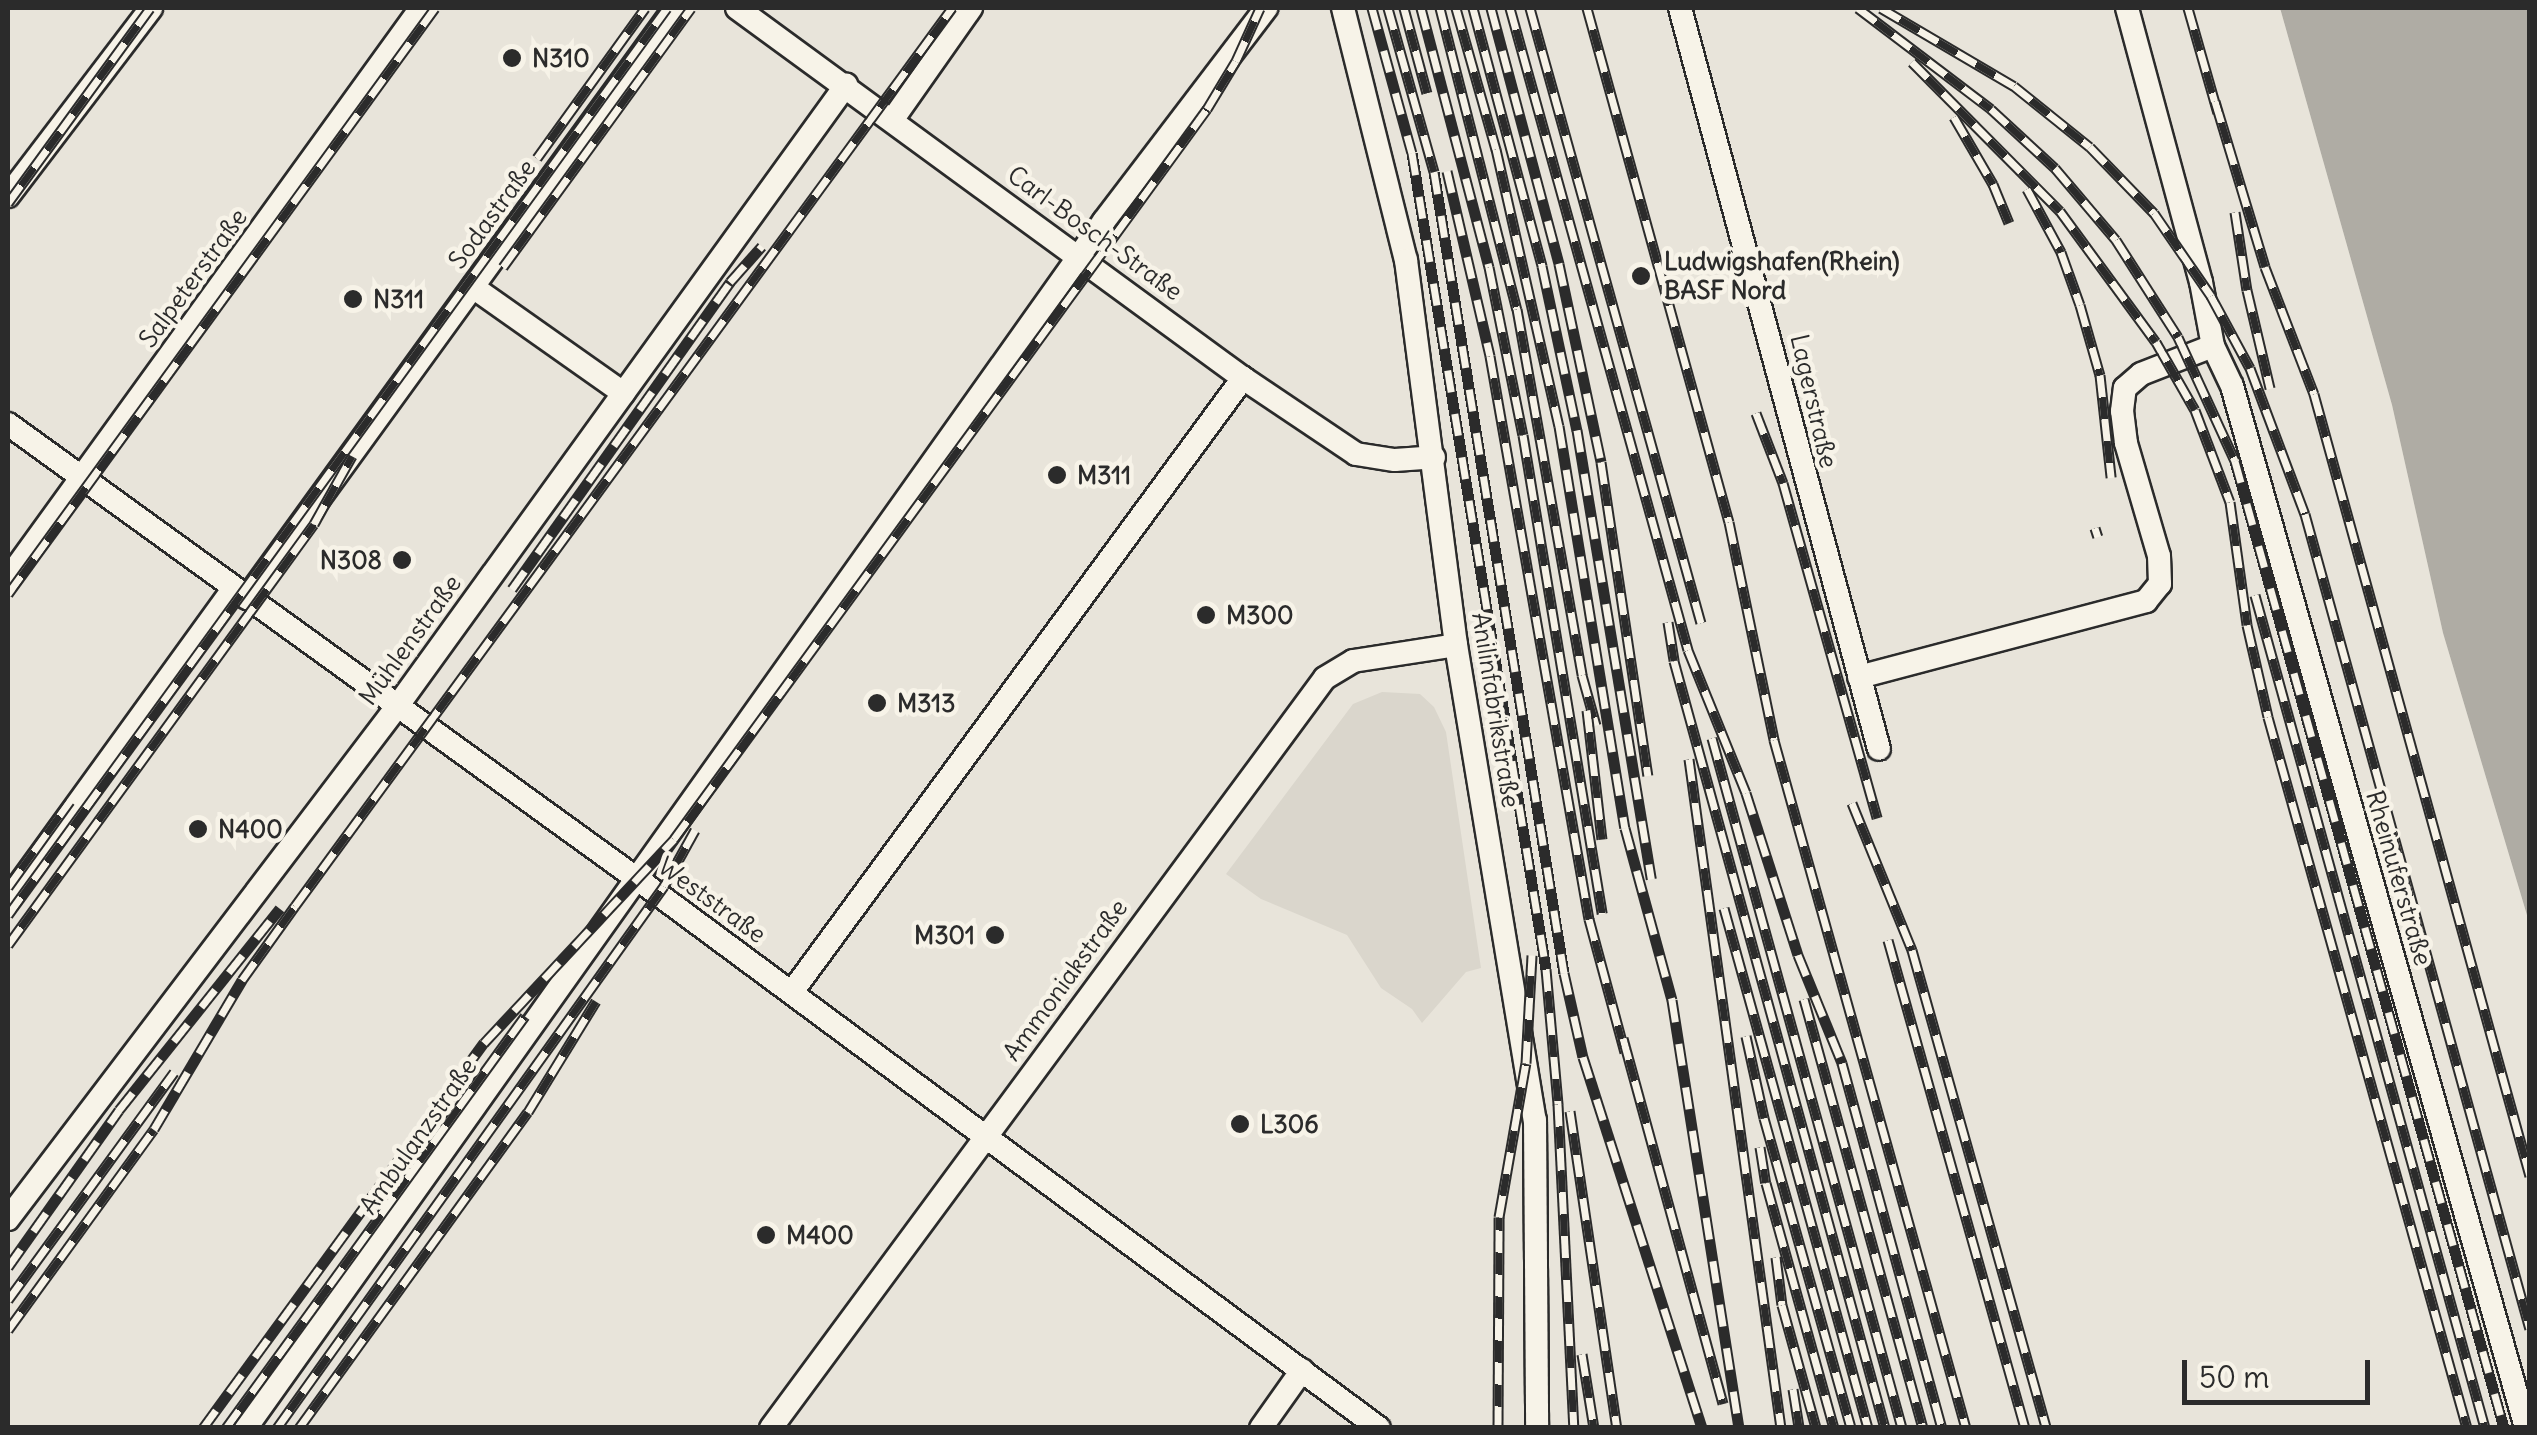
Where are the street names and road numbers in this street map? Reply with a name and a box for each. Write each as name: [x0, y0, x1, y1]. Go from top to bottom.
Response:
street label: Sodastraße: [442, 153, 542, 275]
street label: Carl-Bosch-Straße: [1002, 159, 1188, 307]
street label: Salpeterstraße: [133, 203, 253, 353]
street label: Lagerstraße: [1784, 331, 1844, 471]
street label: Mühlenstraße: [353, 569, 467, 711]
street label: Anilinfabrikstraße: [1466, 610, 1526, 810]
street label: Rheinuferstraße: [2360, 787, 2438, 969]
street label: Weststraße: [652, 851, 772, 949]
street label: Ammoniakstraße: [996, 893, 1134, 1067]
street label: Ambulanzstraße: [353, 1052, 483, 1220]

